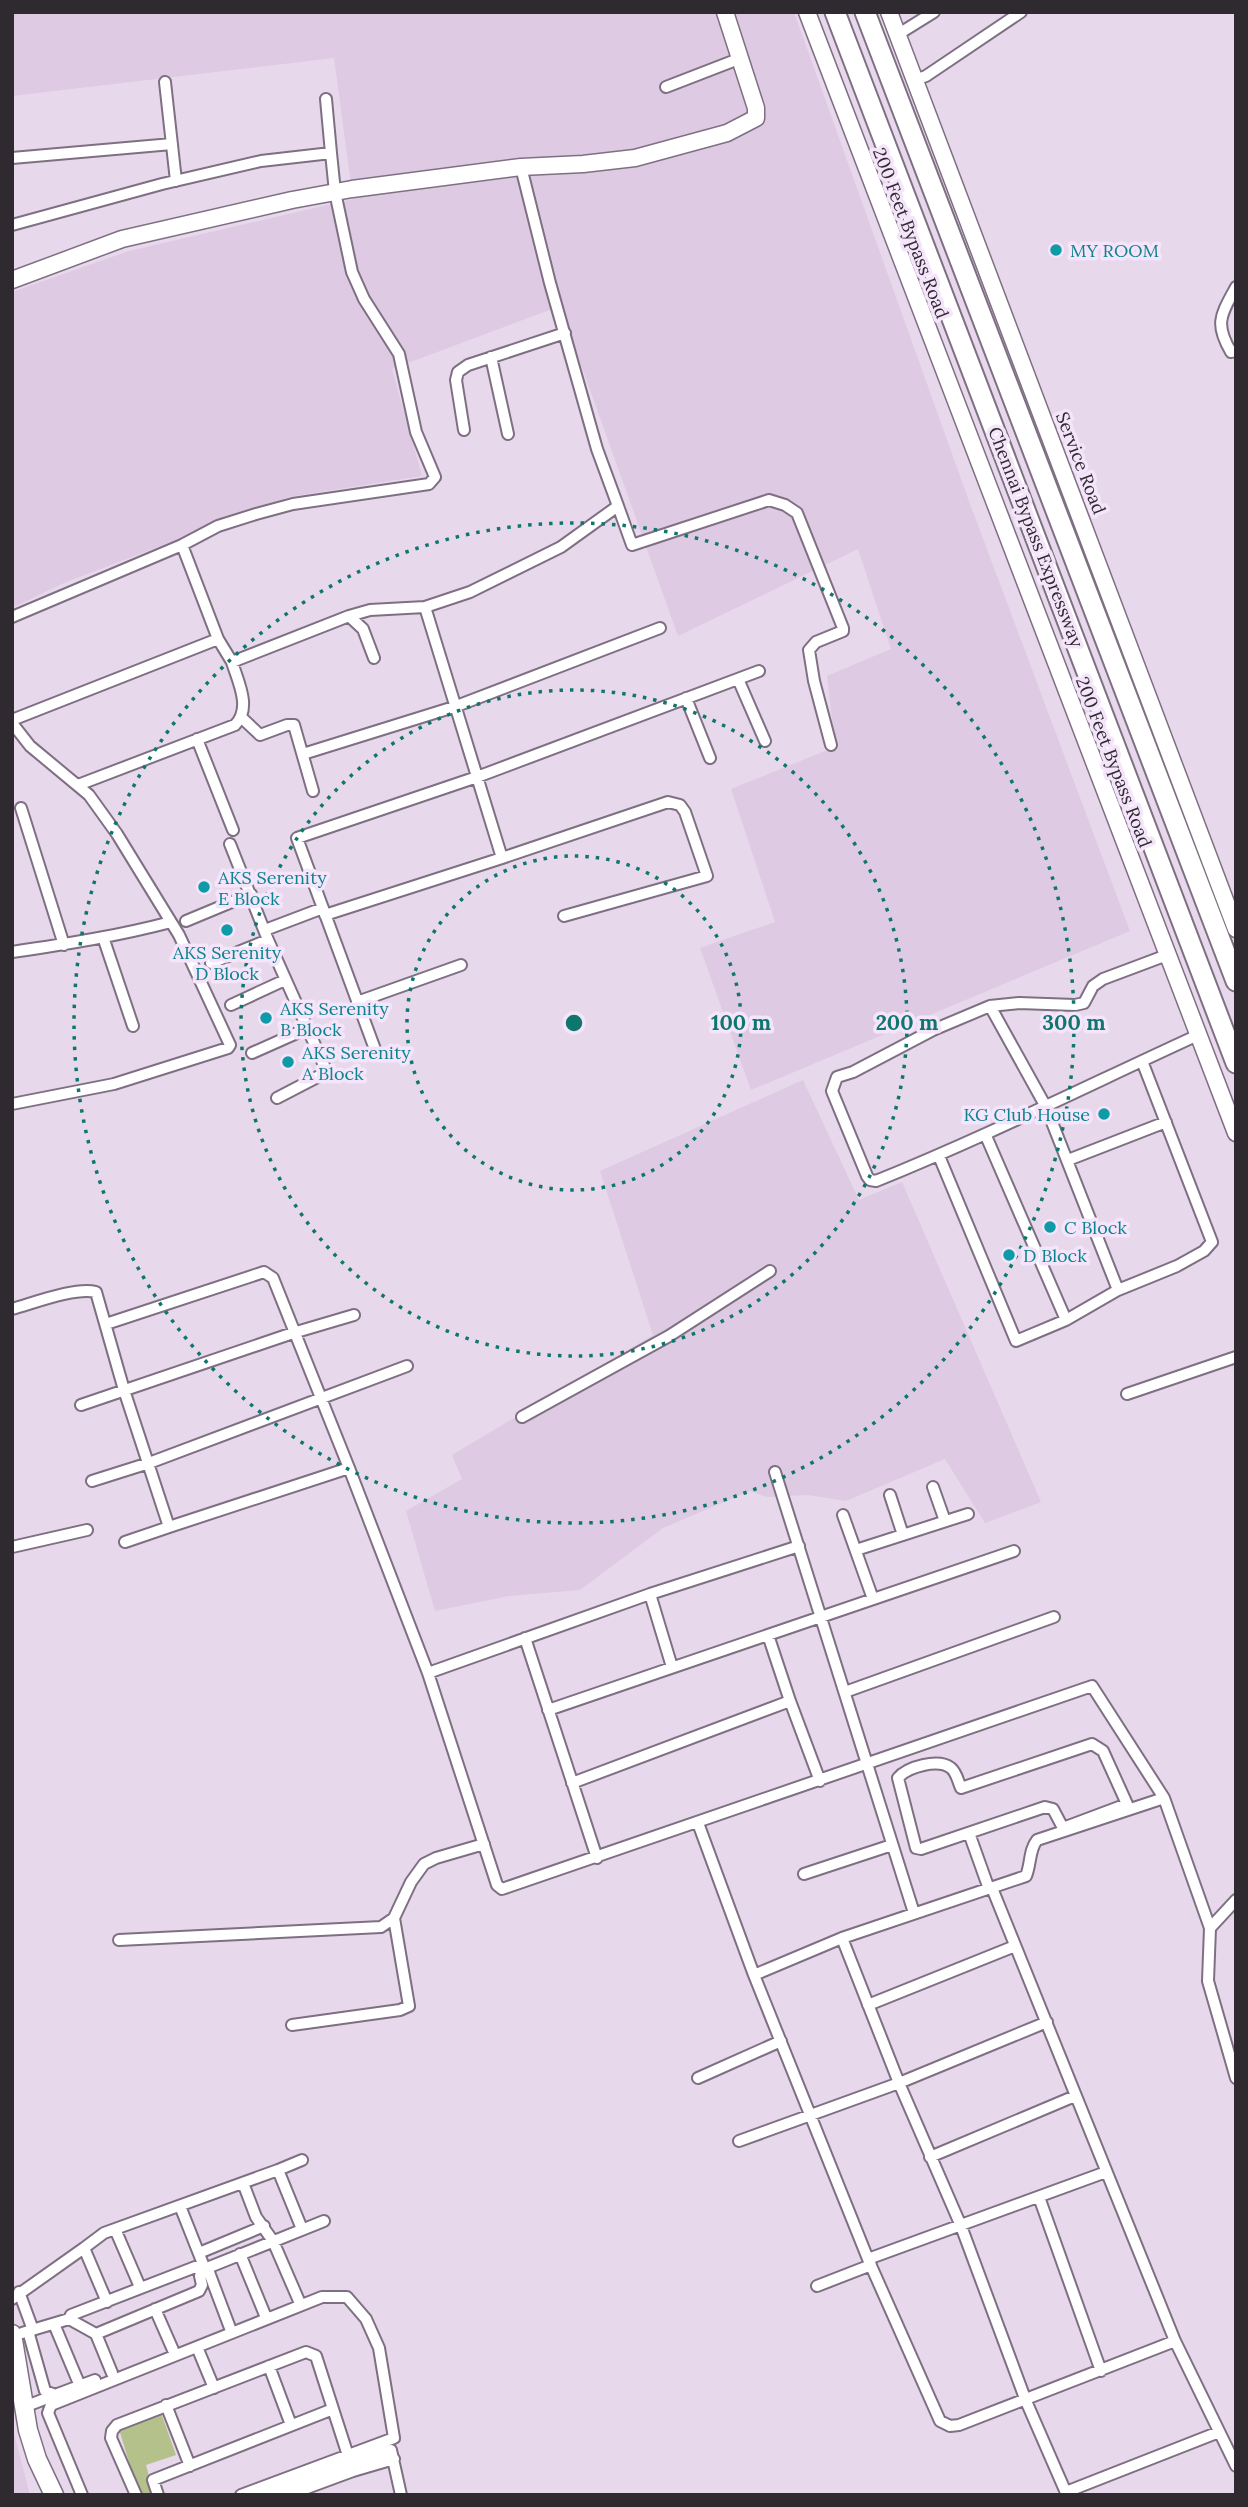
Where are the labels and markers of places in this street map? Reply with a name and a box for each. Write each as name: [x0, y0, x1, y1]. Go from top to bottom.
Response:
place label: MY ROOM: [1070, 239, 1159, 262]
marker: MY ROOM: [1048, 242, 1064, 258]
place label: AKS Serenity E Block: [217, 866, 327, 910]
marker: AKS Serenity E Block: [196, 879, 212, 895]
marker: AKS Serenity D Block: [219, 922, 235, 938]
place label: AKS Serenity D Block: [172, 941, 282, 985]
place label: AKS Serenity B Block: [279, 997, 389, 1041]
marker: AKS Serenity B Block: [258, 1010, 274, 1026]
centre of rings: [562, 1011, 586, 1035]
place label: AKS Serenity A Block: [301, 1041, 411, 1085]
marker: AKS Serenity A Block: [280, 1054, 296, 1070]
place label: KG Club House: [963, 1103, 1090, 1126]
marker: KG Club House: [1096, 1106, 1112, 1122]
place label: C Block: [1064, 1216, 1127, 1239]
marker: C Block: [1042, 1219, 1058, 1235]
place label: D Block: [1023, 1244, 1087, 1267]
marker: D Block: [1001, 1247, 1017, 1263]

